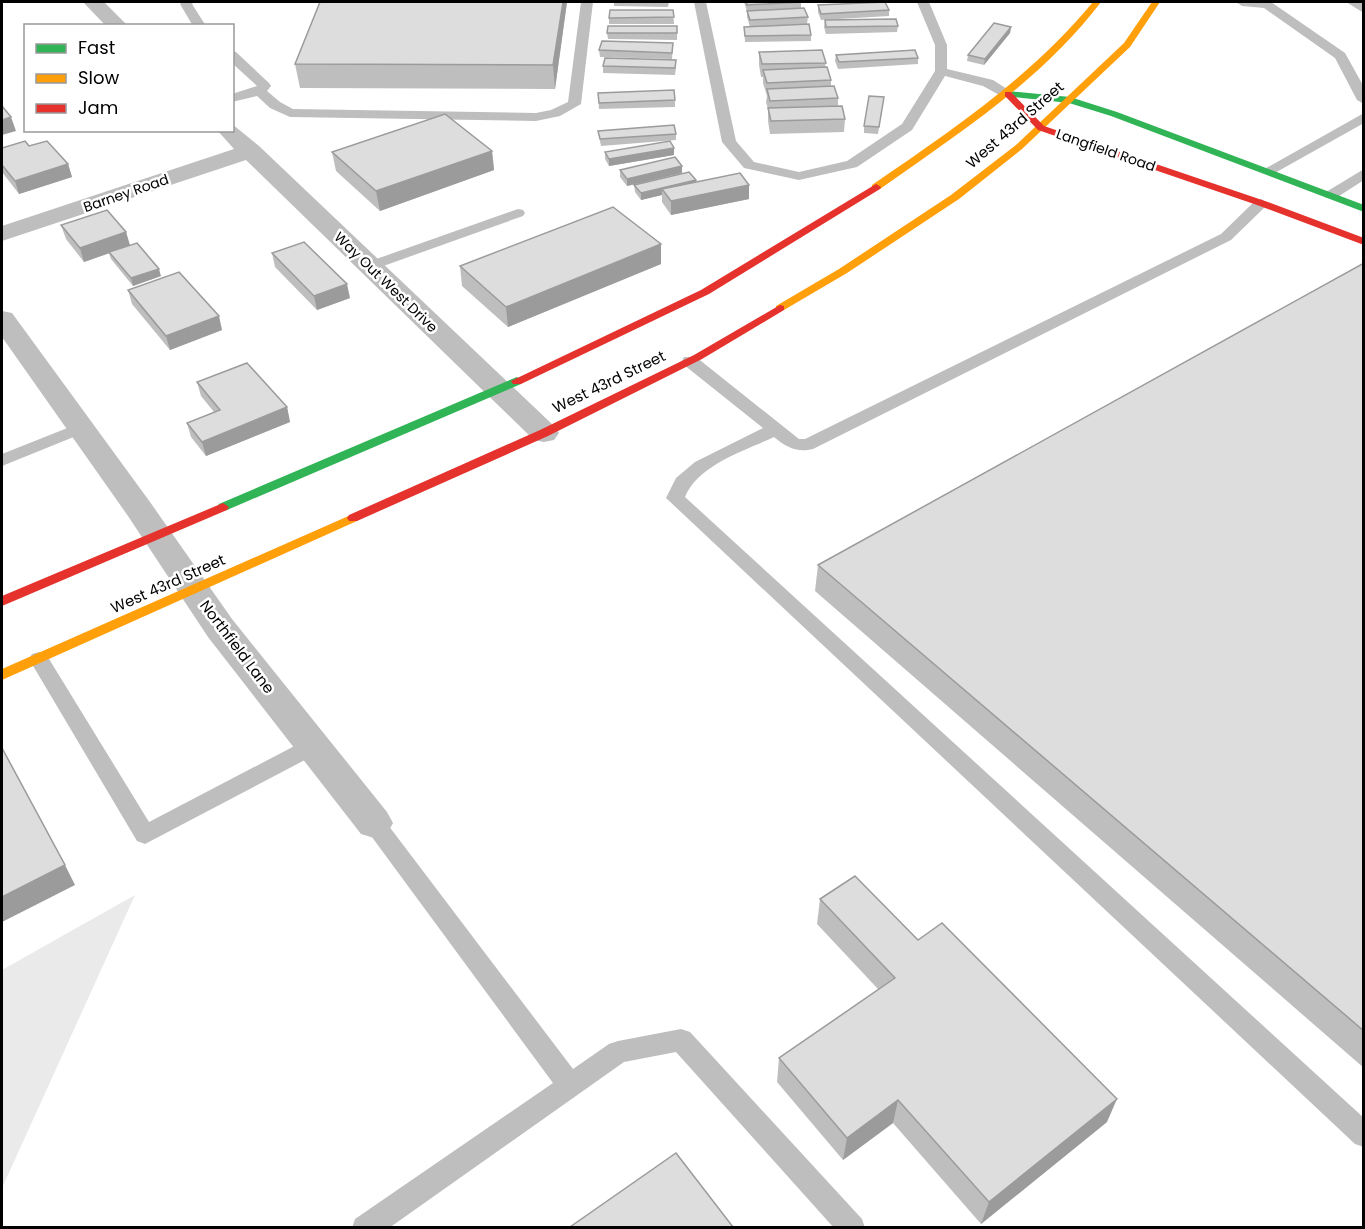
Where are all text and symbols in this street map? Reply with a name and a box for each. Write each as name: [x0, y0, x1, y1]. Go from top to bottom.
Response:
legend: [24, 24, 234, 132]
text: Fast: [78, 35, 115, 60]
text: Slow: [78, 65, 120, 90]
street label: West 43rd Street: [961, 76, 1068, 173]
text: Jam: [78, 95, 118, 120]
street label: Langfield Road: [1054, 124, 1158, 176]
street label: Barney Road: [81, 169, 171, 217]
street label: Way Out West Drive: [330, 227, 442, 337]
street label: West 43rd Street: [549, 345, 669, 418]
street label: West 43rd Street: [107, 549, 228, 618]
street label: Northfield Lane: [195, 596, 280, 698]

